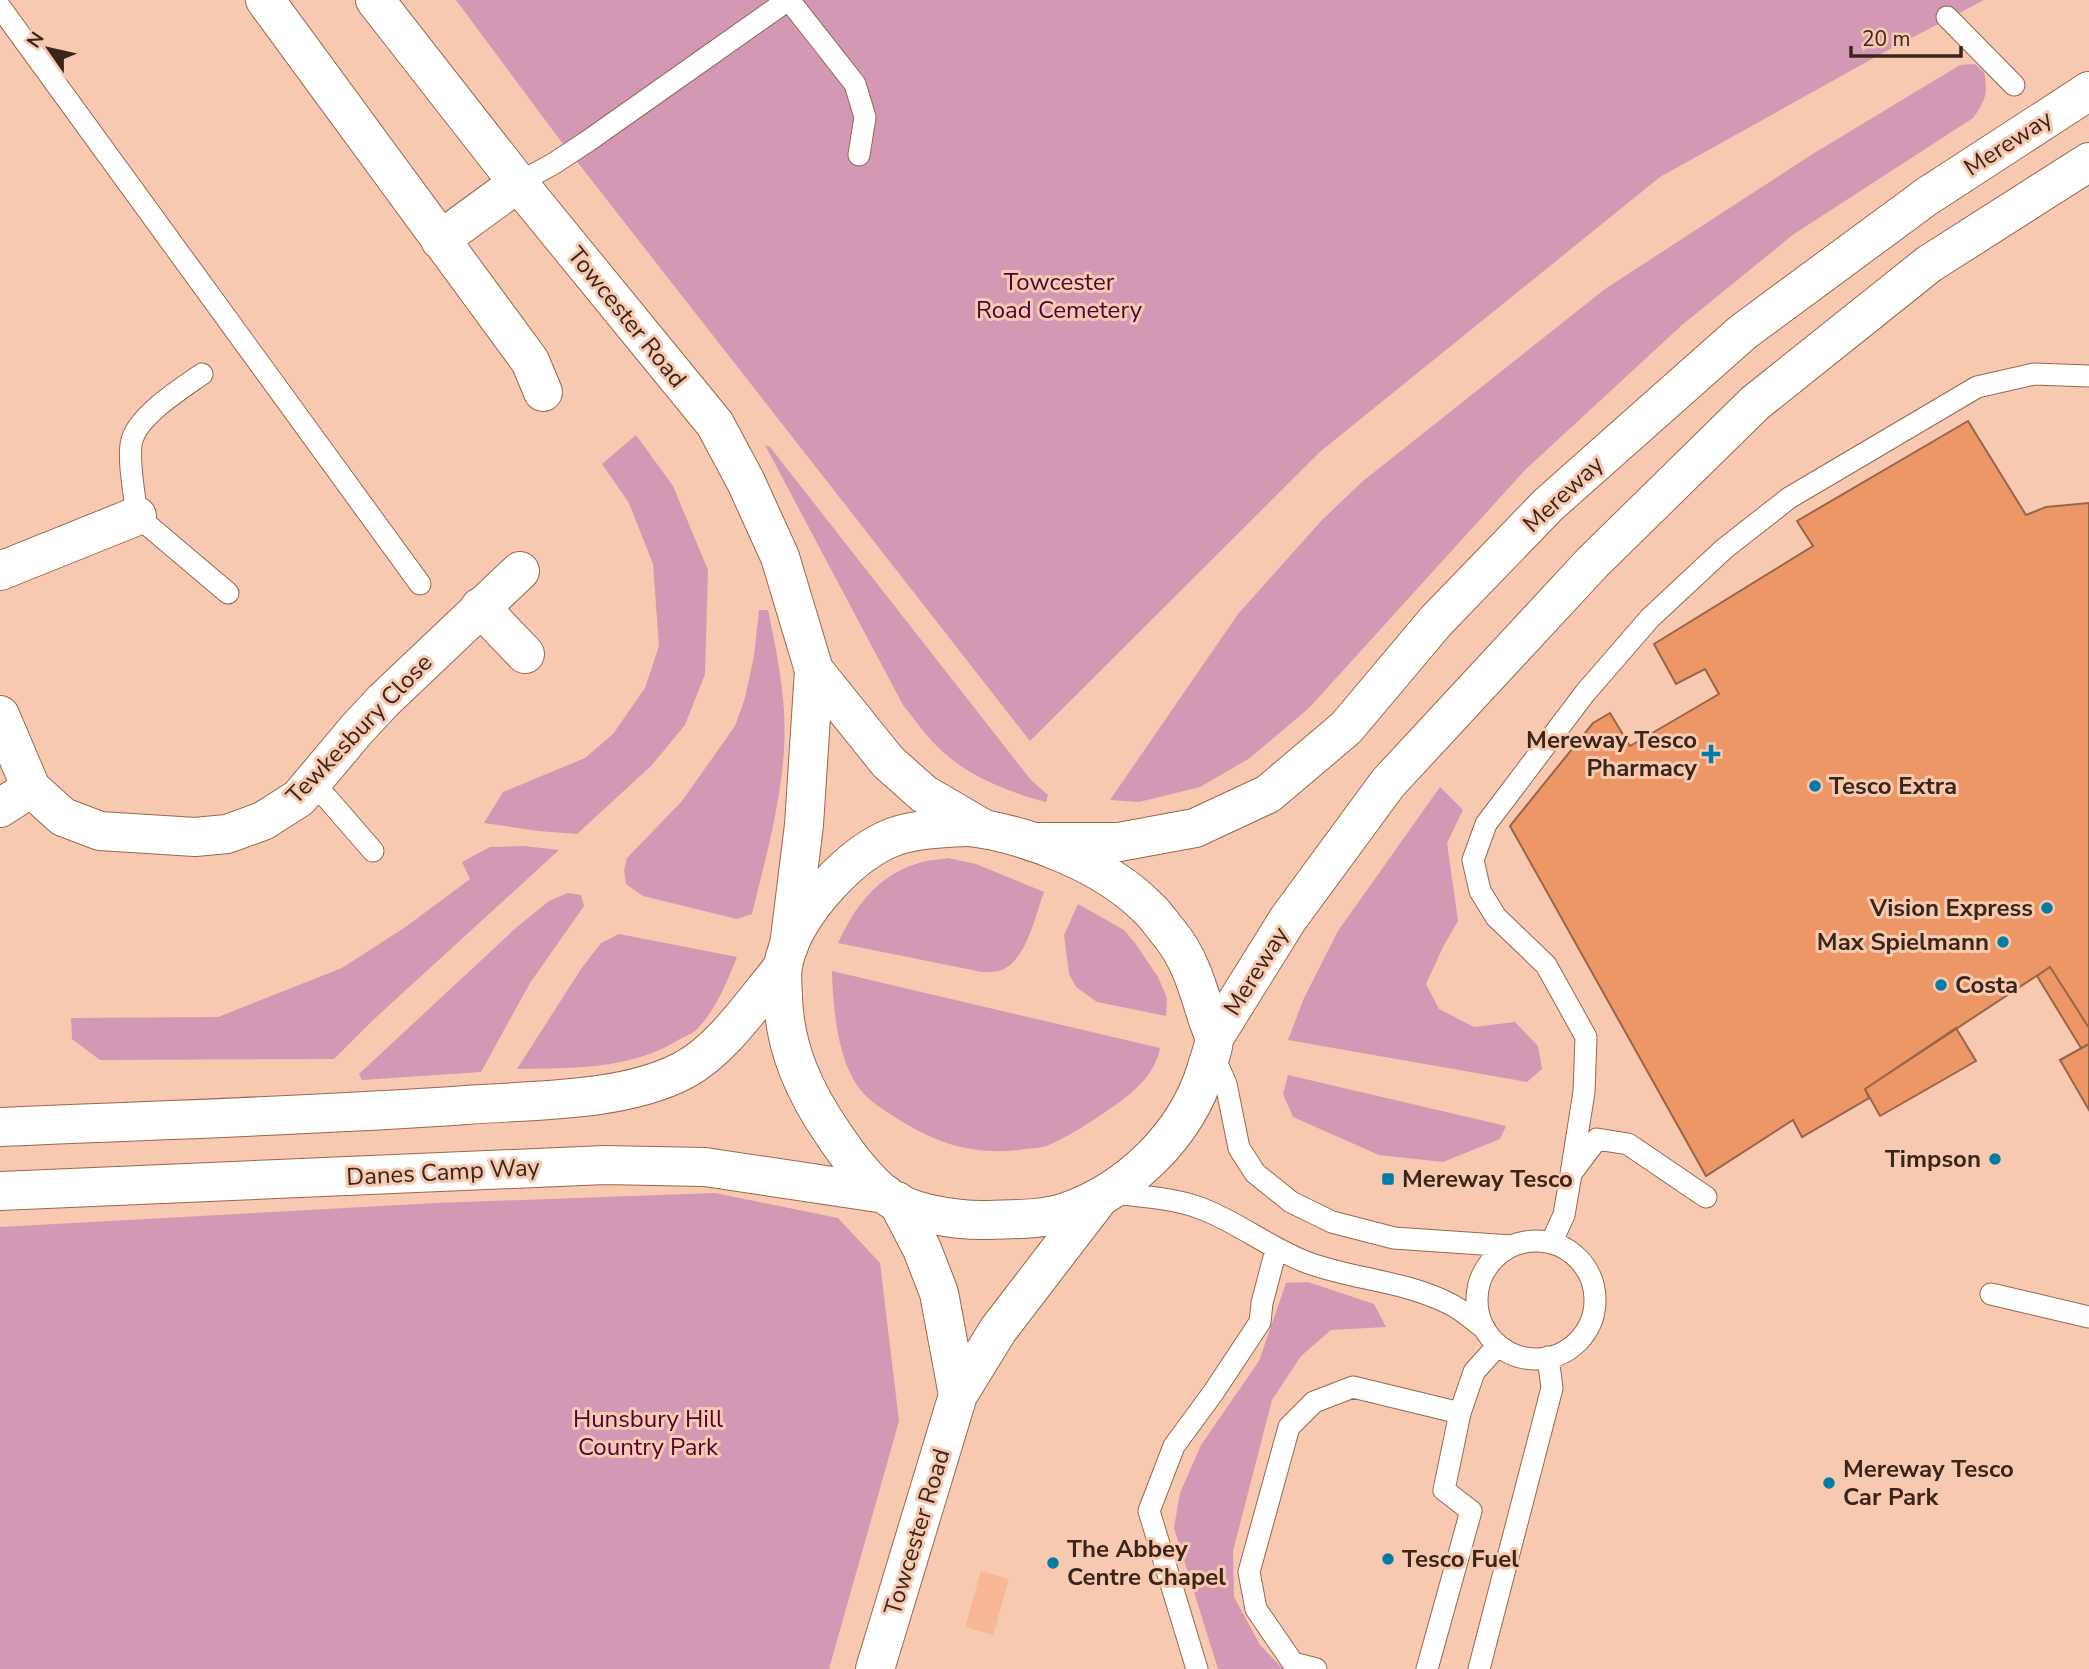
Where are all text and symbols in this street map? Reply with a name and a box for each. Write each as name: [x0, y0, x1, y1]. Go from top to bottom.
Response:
north arrow: [14, 14, 84, 84]
scale bar: [1851, 14, 1961, 58]
text: 20 m: [1862, 25, 1911, 53]
text: N: [21, 27, 50, 53]
street label: Mereway: [1958, 102, 2059, 183]
street label: Towcester Road: [560, 240, 694, 394]
park label: Towcester Road Cemetery: [976, 266, 1143, 326]
street label: Mereway: [1516, 448, 1611, 540]
street label: Tewkesbury Close: [279, 647, 439, 811]
place label: Mereway Tesco Pharmacy: [1526, 724, 1697, 784]
marker: Mereway Tesco Pharmacy: [1703, 746, 1719, 762]
place label: Tesco Extra: [1829, 770, 1957, 802]
marker: Tesco Extra: [1807, 778, 1823, 794]
place label: Vision Express: [1869, 892, 2033, 924]
marker: Vision Express: [2039, 900, 2055, 916]
street label: Mereway: [1216, 920, 1296, 1022]
place label: Max Spielmann: [1817, 926, 1989, 958]
marker: Max Spielmann: [1995, 934, 2011, 950]
place label: Costa: [1955, 969, 2018, 1001]
marker: Costa: [1933, 977, 1949, 993]
place label: Timpson: [1885, 1143, 1981, 1175]
street label: Danes Camp Way: [345, 1151, 541, 1193]
marker: Timpson: [1987, 1151, 2003, 1167]
place label: Mereway Tesco: [1402, 1163, 1573, 1195]
marker: Mereway Tesco: [1380, 1171, 1396, 1187]
park label: Hunsbury Hill Country Park: [573, 1403, 723, 1463]
street label: Towcester Road: [876, 1445, 958, 1619]
place label: Mereway Tesco Car Park: [1843, 1453, 2014, 1513]
marker: Mereway Tesco Car Park: [1821, 1475, 1837, 1491]
place label: The Abbey Centre Chapel: [1067, 1533, 1226, 1593]
place label: Tesco Fuel: [1402, 1543, 1519, 1575]
marker: Tesco Fuel: [1380, 1551, 1396, 1567]
marker: The Abbey Centre Chapel: [1045, 1555, 1061, 1571]

